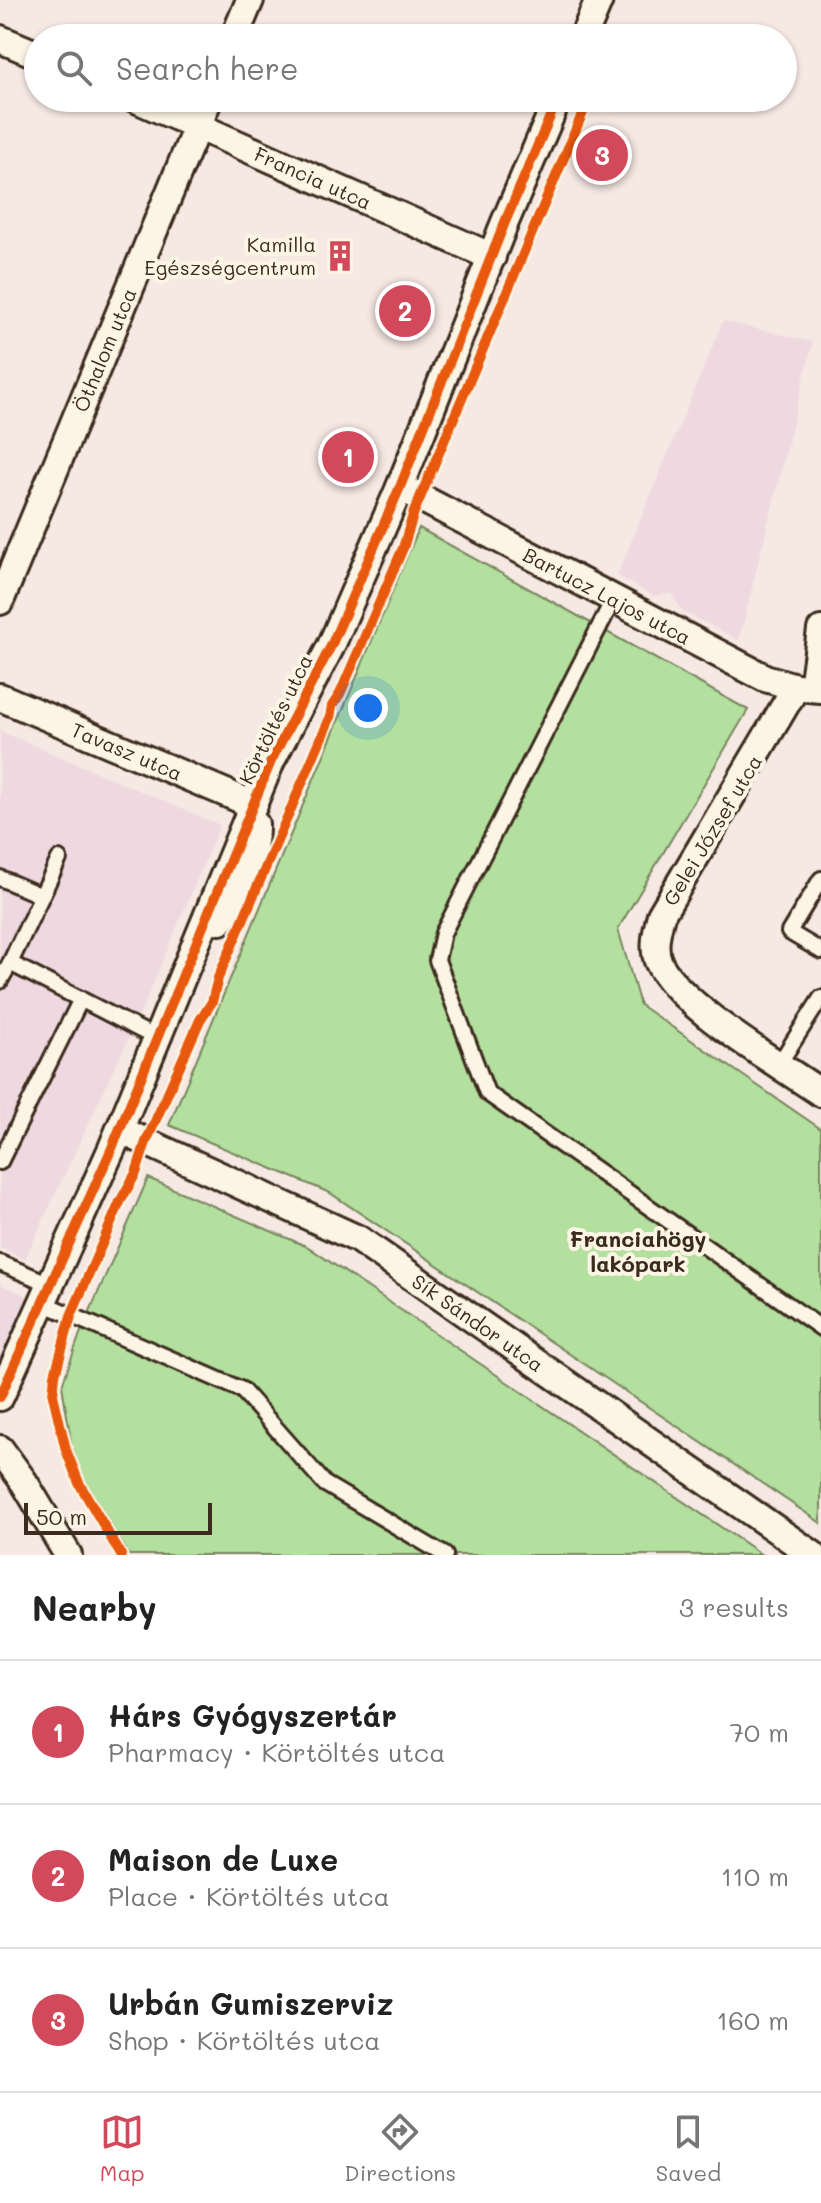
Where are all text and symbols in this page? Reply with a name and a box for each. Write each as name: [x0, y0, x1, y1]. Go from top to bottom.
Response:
search box: [24, 24, 797, 112]
icon: search: [52, 46, 96, 90]
text: Search here: [116, 48, 299, 88]
pin: 3: [576, 125, 628, 185]
street label: Francia utca: [250, 140, 376, 215]
place label: Kamilla Egészségcentrum: [144, 231, 316, 280]
building icon: Kamilla Egészségcentrum: [323, 239, 357, 273]
pin: 2: [379, 281, 431, 341]
street label: Öthalom utca: [67, 284, 142, 416]
pin: 1: [322, 427, 374, 487]
street label: Bartucz Lajos utca: [519, 541, 696, 650]
street label: Körtöltés utca: [232, 650, 318, 788]
your location: [348, 688, 388, 728]
street label: Tavasz utca: [68, 716, 186, 786]
street label: Gelei József utca: [657, 750, 767, 910]
district label: Franciahögy lakópark: [570, 1224, 707, 1278]
street label: Sík Sándor utca: [407, 1268, 549, 1377]
scale bar: [24, 1499, 212, 1535]
text: 50 m: [36, 1502, 87, 1531]
text: Nearby: [32, 1585, 157, 1630]
text: 3 results: [679, 1590, 789, 1624]
text: Hárs Gyógyszertár: [108, 1695, 397, 1735]
text: 1: [52, 1715, 64, 1749]
text: 70 m: [729, 1715, 789, 1749]
text: Pharmacy · Körtöltés utca: [108, 1735, 445, 1769]
text: Maison de Luxe: [108, 1839, 338, 1879]
text: 2: [51, 1859, 65, 1893]
text: 110 m: [721, 1859, 789, 1893]
text: Place · Körtöltés utca: [108, 1879, 390, 1913]
text: Urbán Gumiszerviz: [108, 1983, 393, 2023]
text: 3: [50, 2003, 66, 2037]
text: 160 m: [717, 2003, 789, 2037]
text: Shop · Körtöltés utca: [108, 2023, 381, 2057]
tab: Map: [100, 2110, 145, 2187]
tab: Directions: [344, 2110, 456, 2187]
tab: Saved: [656, 2110, 721, 2187]

